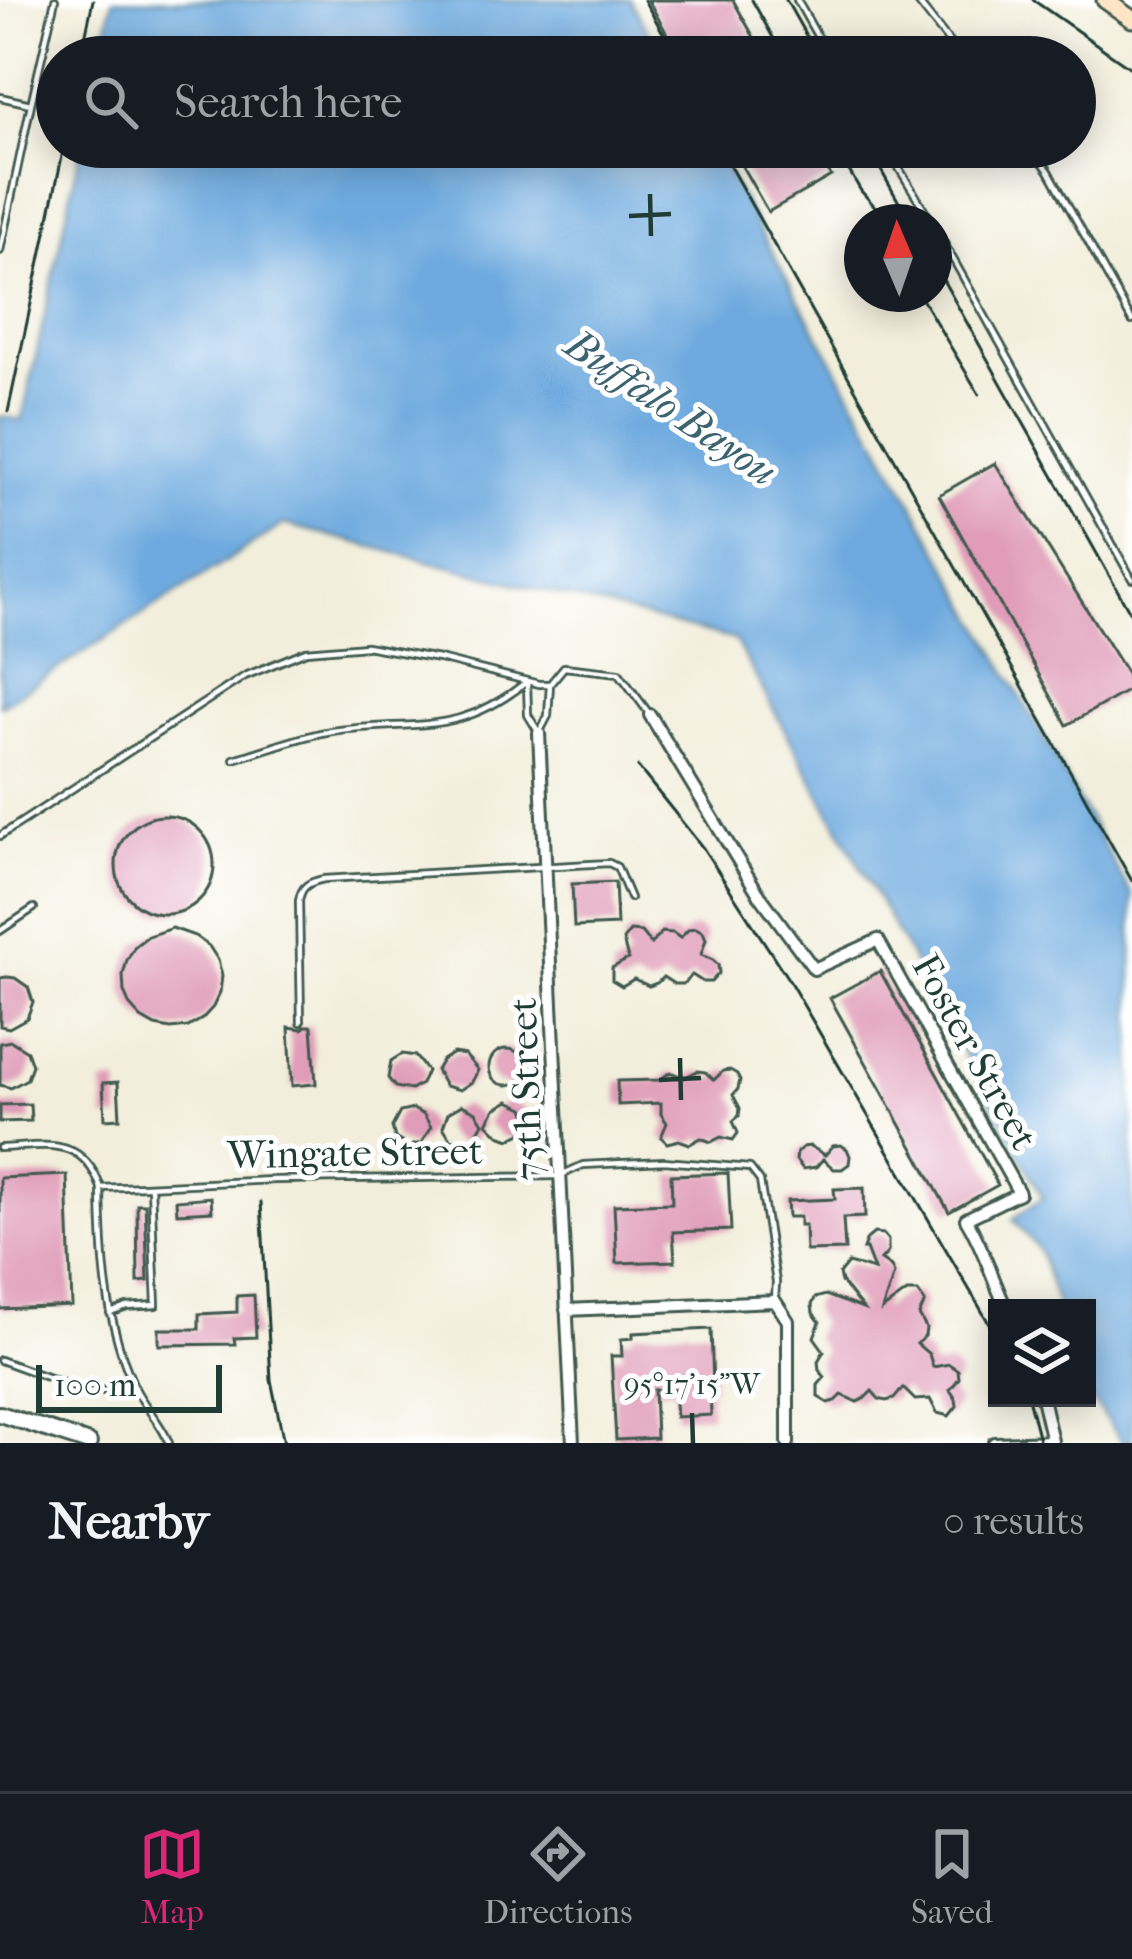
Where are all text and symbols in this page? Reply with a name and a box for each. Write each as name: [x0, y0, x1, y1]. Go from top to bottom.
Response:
search box: [36, 36, 1096, 168]
icon: search: [78, 69, 144, 135]
text: Search here: [174, 76, 402, 129]
north arrow: [844, 204, 952, 312]
water label: Buffalo Bayou: [554, 318, 786, 497]
street label: Foster Street: [903, 946, 1048, 1158]
street label: 75th Street: [500, 997, 552, 1181]
street label: Wingate Street: [226, 1128, 483, 1178]
map controls: [988, 1299, 1096, 1407]
button: layers: [988, 1299, 1096, 1407]
scale bar: [36, 1359, 222, 1412]
text: 100 m: [54, 1366, 137, 1405]
text: 95°17'15"W: [624, 1367, 762, 1402]
text: Nearby: [48, 1491, 209, 1551]
text: 0 results: [943, 1498, 1084, 1544]
tab: Map: [139, 1821, 205, 1932]
tab: Directions: [484, 1821, 632, 1932]
tab: Saved: [911, 1821, 993, 1932]

